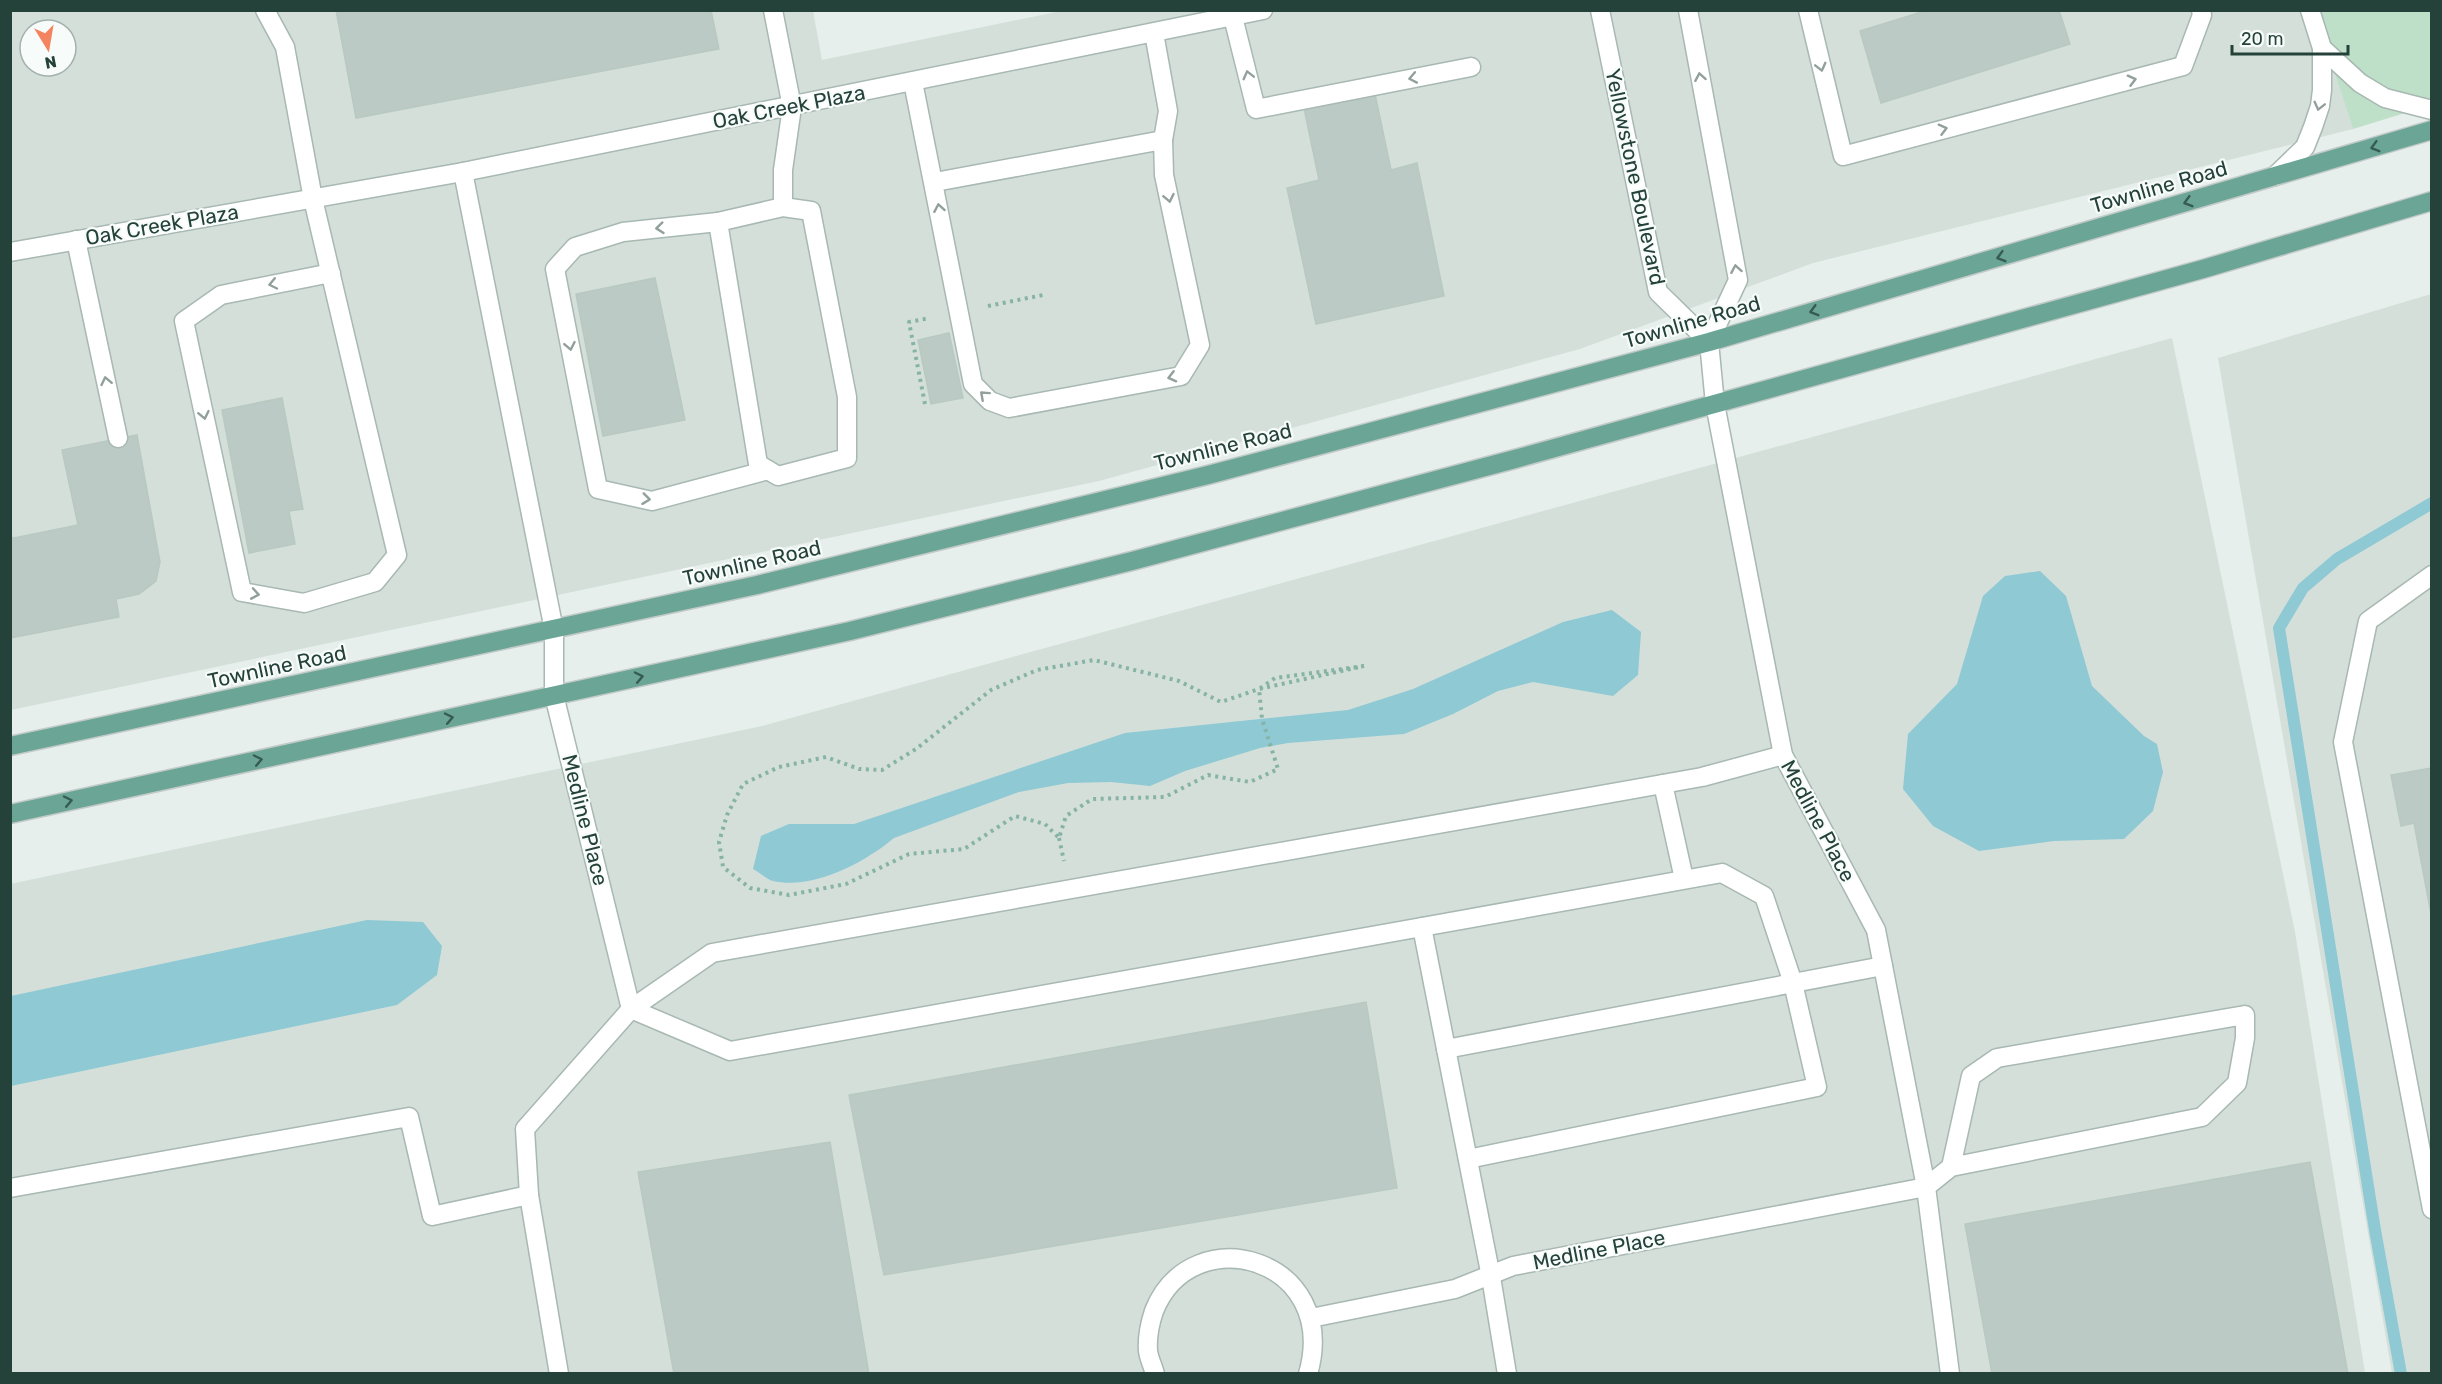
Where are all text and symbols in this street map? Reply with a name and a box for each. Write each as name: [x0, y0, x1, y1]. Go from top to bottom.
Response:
north arrow: [18, 18, 78, 78]
scale bar: [2232, 18, 2348, 56]
text: 20 m: [2241, 28, 2283, 50]
text: N: [43, 52, 58, 73]
one-way arrow: [1814, 62, 1827, 72]
street label: Yellowstone Boulevard: [1600, 66, 1671, 288]
one-way arrow: [1242, 70, 1255, 80]
one-way arrow: [1409, 71, 1419, 84]
one-way arrow: [1694, 72, 1707, 82]
one-way arrow: [2127, 74, 2137, 87]
street label: Oak Creek Plaza: [710, 79, 867, 134]
one-way arrow: [2313, 101, 2326, 111]
one-way arrow: [1938, 124, 1948, 137]
one-way arrow: [2370, 140, 2381, 152]
street label: Townline Road: [2088, 155, 2230, 218]
one-way arrow: [1162, 193, 1175, 203]
one-way arrow: [2183, 195, 2194, 207]
street label: Oak Creek Plaza: [83, 199, 240, 250]
one-way arrow: [933, 203, 946, 213]
one-way arrow: [655, 221, 664, 234]
one-way arrow: [1996, 250, 2007, 262]
one-way arrow: [1730, 264, 1742, 273]
one-way arrow: [269, 277, 279, 290]
street label: Townline Road: [1621, 290, 1763, 353]
one-way arrow: [1809, 304, 1820, 316]
one-way arrow: [563, 340, 576, 350]
one-way arrow: [1167, 369, 1177, 382]
one-way arrow: [100, 376, 113, 386]
one-way arrow: [980, 391, 991, 402]
one-way arrow: [197, 409, 210, 419]
street label: Townline Road: [1151, 417, 1294, 476]
one-way arrow: [641, 492, 651, 505]
street label: Townline Road: [680, 534, 823, 591]
one-way arrow: [251, 588, 260, 600]
street label: Townline Road: [205, 640, 348, 693]
one-way arrow: [634, 671, 644, 684]
one-way arrow: [443, 713, 453, 726]
street label: Medline Place: [557, 752, 614, 888]
one-way arrow: [253, 754, 263, 767]
street label: Medline Place: [1776, 756, 1861, 886]
one-way arrow: [62, 796, 72, 809]
street label: Medline Place: [1531, 1224, 1667, 1275]

